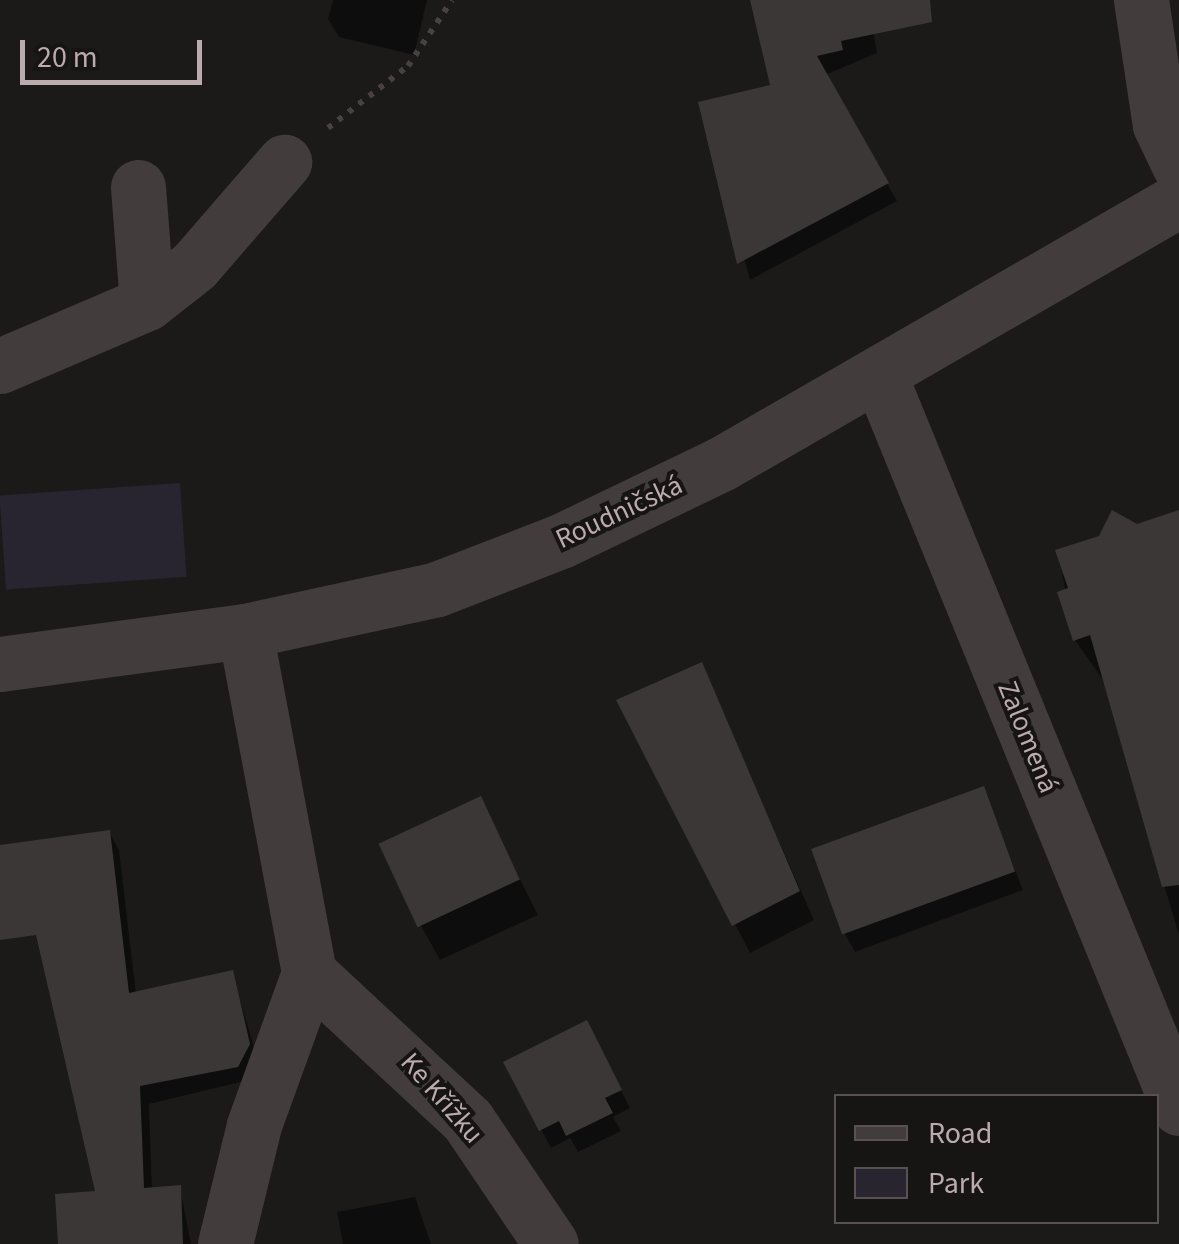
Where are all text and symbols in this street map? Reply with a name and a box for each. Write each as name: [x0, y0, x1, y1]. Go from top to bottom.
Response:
scale bar: [25, 20, 208, 82]
text: 20 m: [37, 36, 98, 79]
street label: Roudničská: [550, 468, 688, 556]
street label: Zalomená: [990, 676, 1066, 798]
street label: Ke Křížku: [394, 1046, 490, 1150]
legend: [834, 1094, 1159, 1224]
text: Road: [928, 1112, 992, 1155]
text: Park: [928, 1162, 984, 1205]

